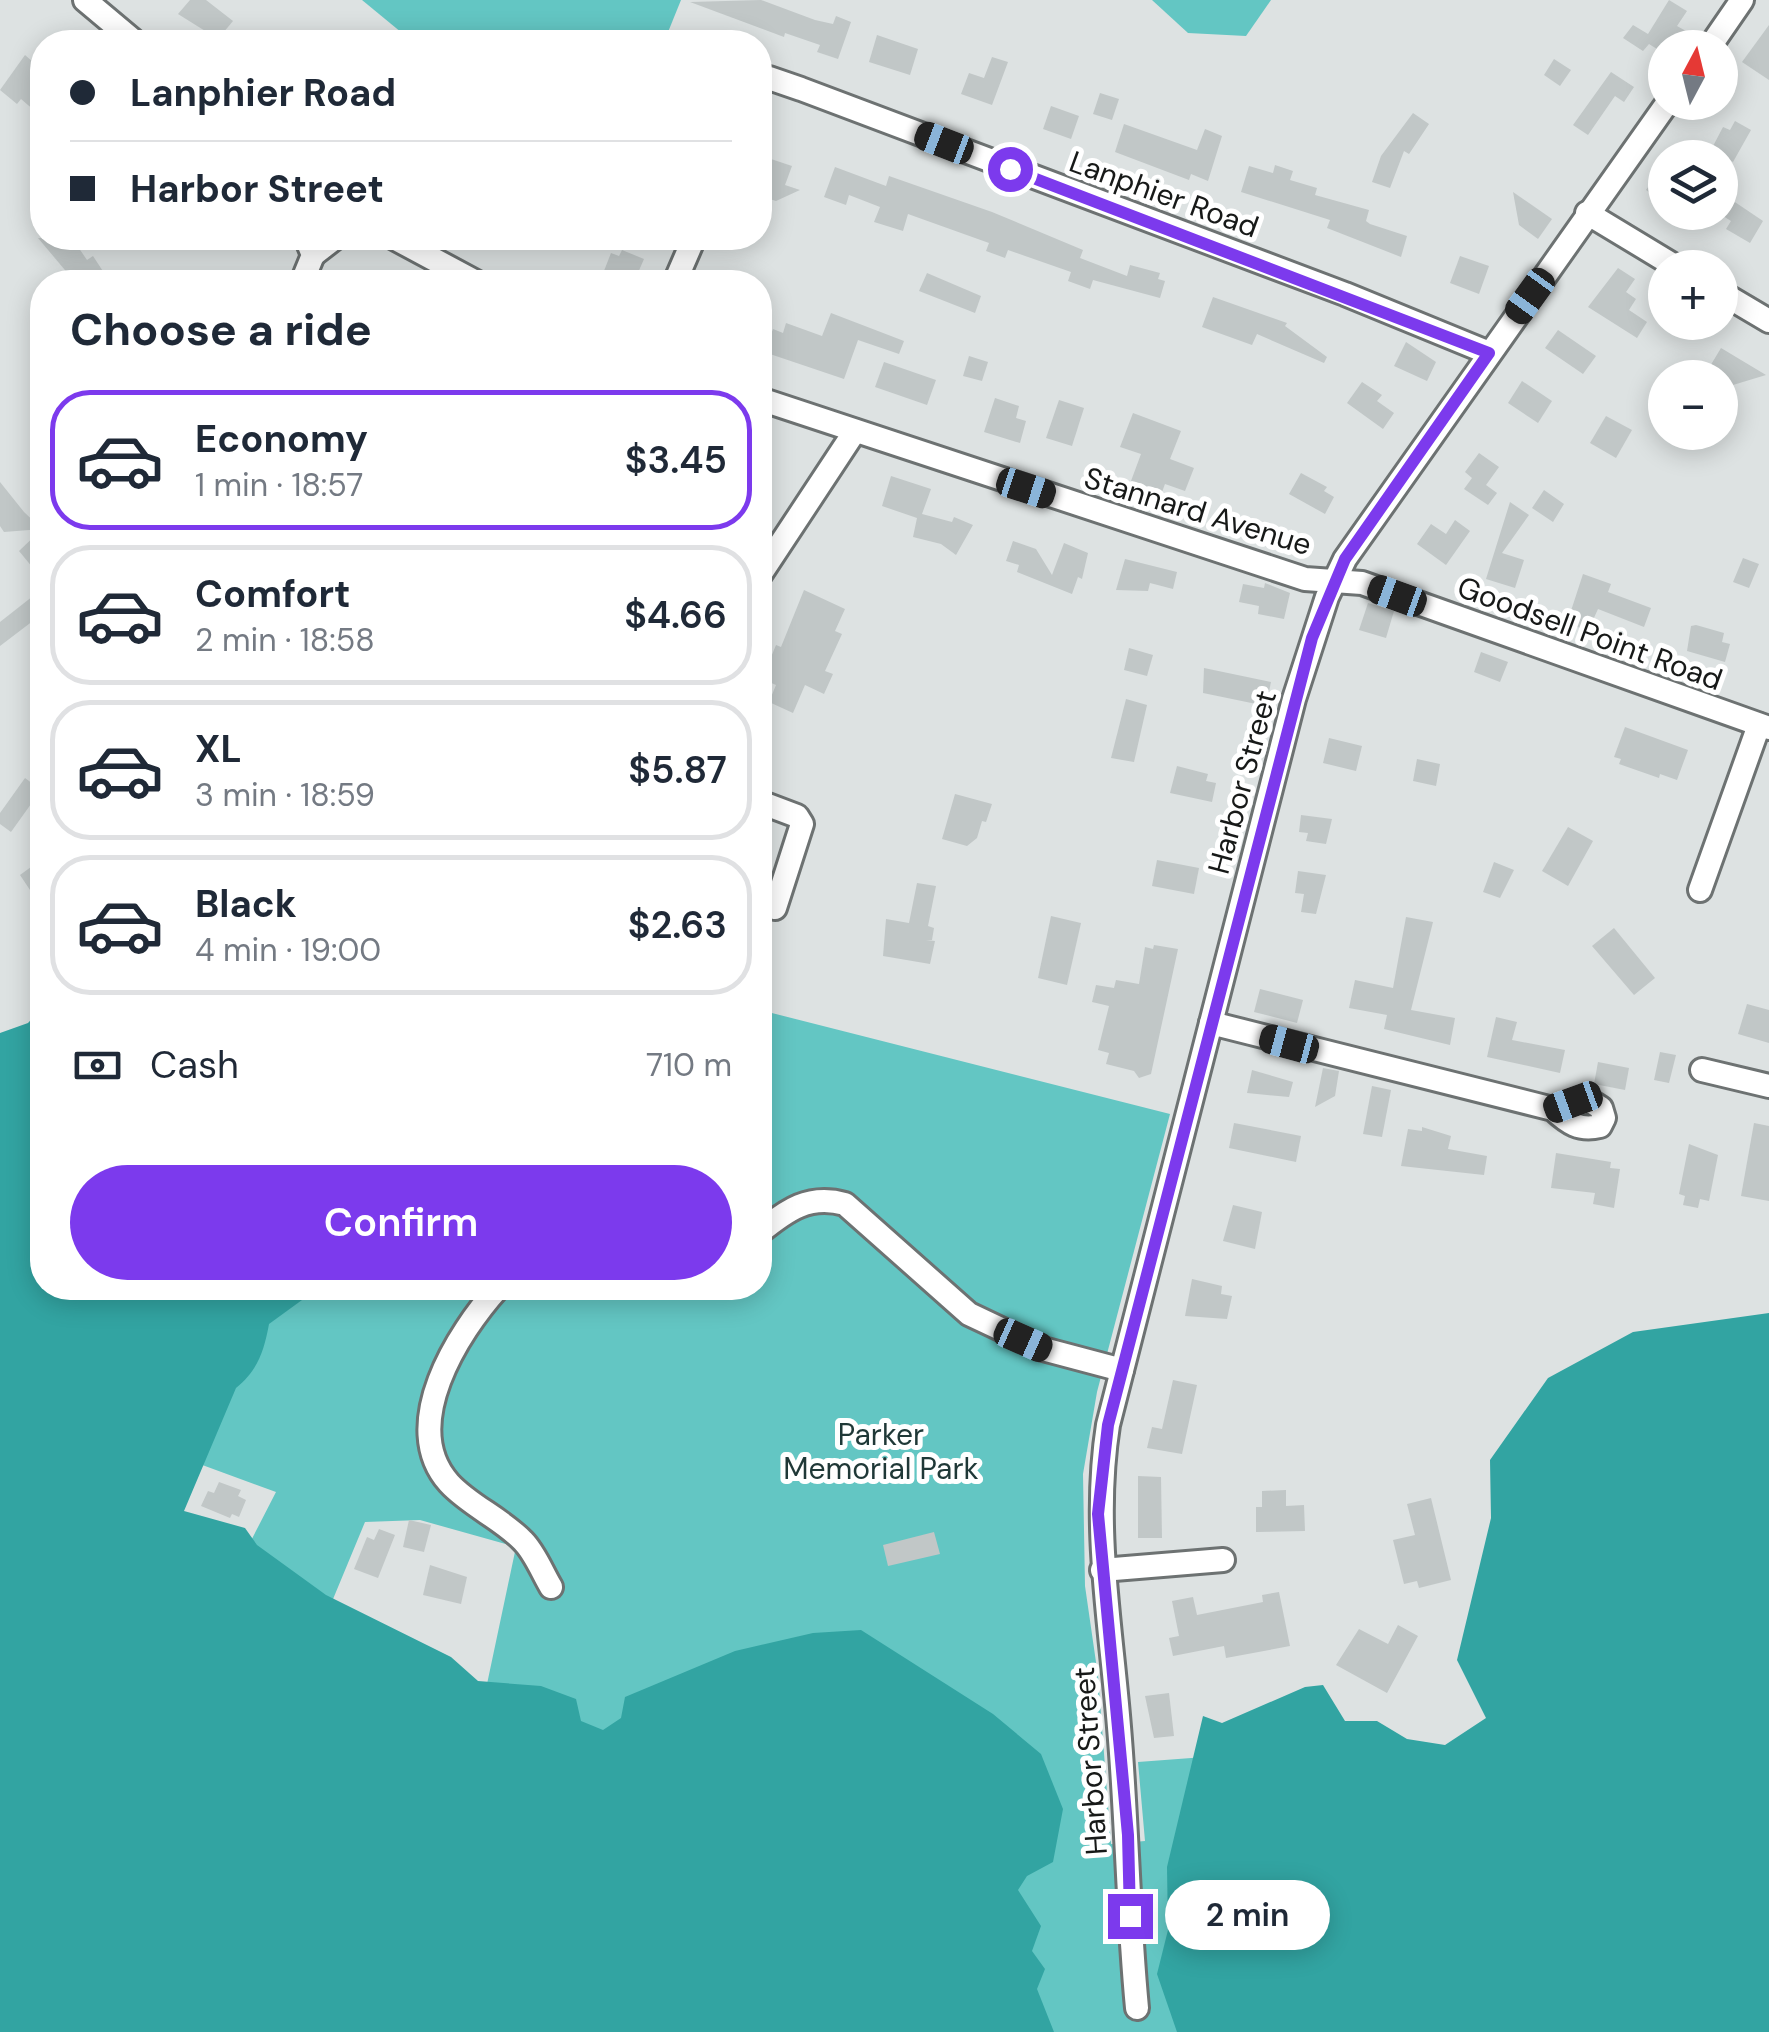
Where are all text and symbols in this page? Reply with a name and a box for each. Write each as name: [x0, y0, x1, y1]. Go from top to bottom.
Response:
north arrow: [1648, 30, 1738, 120]
map controls: [1648, 30, 1738, 450]
text: Lanphier Road: [130, 68, 396, 118]
car: [911, 118, 977, 168]
button: layers: [1648, 140, 1738, 230]
street label: Lanphier Road: [1064, 142, 1264, 246]
route start: [988, 147, 1033, 192]
text: Harbor Street: [130, 164, 384, 214]
button: +: [1648, 250, 1738, 340]
car: [1500, 263, 1560, 329]
text: Choose a ride: [70, 300, 372, 359]
button: −: [1648, 360, 1738, 450]
text: Economy: [195, 414, 368, 464]
icon: car: [75, 415, 165, 505]
text: $3.45: [625, 435, 727, 485]
street label: Stannard Avenue: [1080, 458, 1316, 564]
text: 1 min · 18:57: [195, 464, 363, 506]
car: [993, 464, 1059, 512]
street label: Goodsell Point Road: [1452, 567, 1728, 699]
text: Comfort: [195, 569, 351, 619]
icon: car: [75, 570, 165, 660]
car: [1364, 572, 1430, 620]
text: $4.66: [624, 590, 727, 640]
text: 2 min · 18:58: [195, 619, 375, 661]
street label: Harbor Street: [1199, 686, 1285, 878]
text: XL: [195, 724, 242, 774]
icon: car: [75, 725, 165, 815]
text: $5.87: [628, 745, 727, 795]
text: 3 min · 18:59: [195, 774, 375, 816]
text: Black: [195, 879, 297, 929]
icon: car: [75, 880, 165, 970]
text: $2.63: [628, 900, 727, 950]
text: 4 min · 19:00: [195, 929, 381, 971]
car: [1256, 1022, 1322, 1066]
icon: cash: [70, 1038, 125, 1093]
text: Cash: [150, 1040, 239, 1090]
text: 710 m: [646, 1044, 732, 1086]
car: [1540, 1078, 1606, 1126]
button: Confirm: [70, 1165, 732, 1280]
car: [989, 1314, 1057, 1366]
park label: Parker Memorial Park: [783, 1415, 979, 1488]
street label: Harbor Street: [1064, 1666, 1116, 1856]
callout: 2 min: [1165, 1881, 1330, 1951]
route end: [1108, 1894, 1153, 1939]
text: 2 min: [1206, 1894, 1289, 1936]

